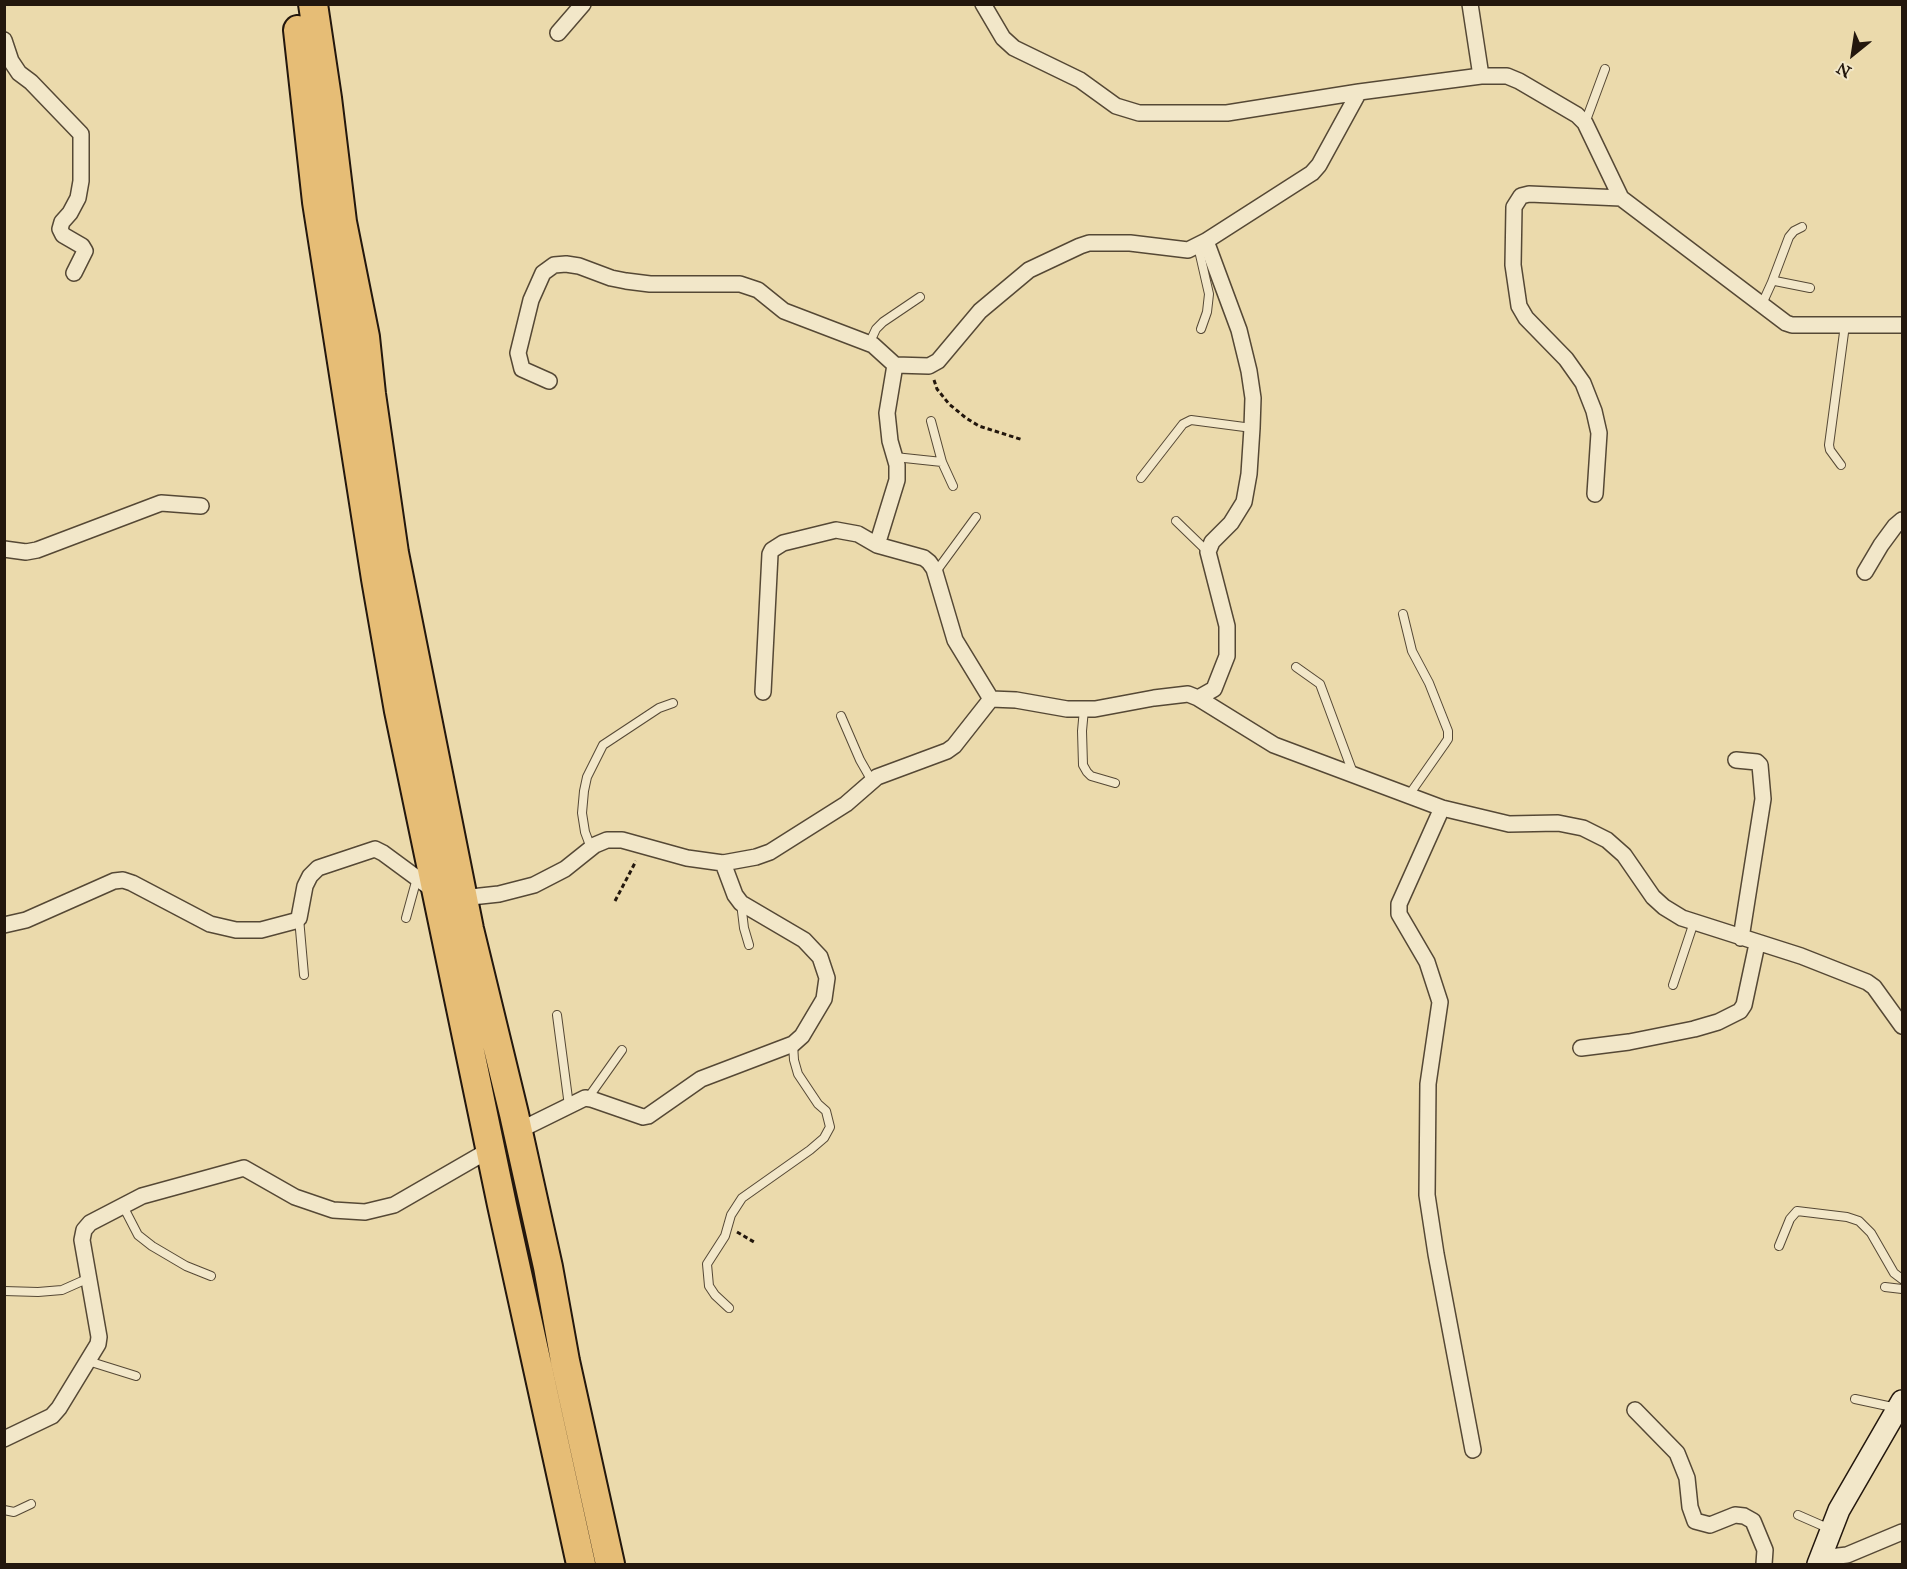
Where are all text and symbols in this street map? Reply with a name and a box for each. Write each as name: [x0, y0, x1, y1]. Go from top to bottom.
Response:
north arrow: [1823, 24, 1883, 84]
text: N: [1833, 58, 1854, 82]

